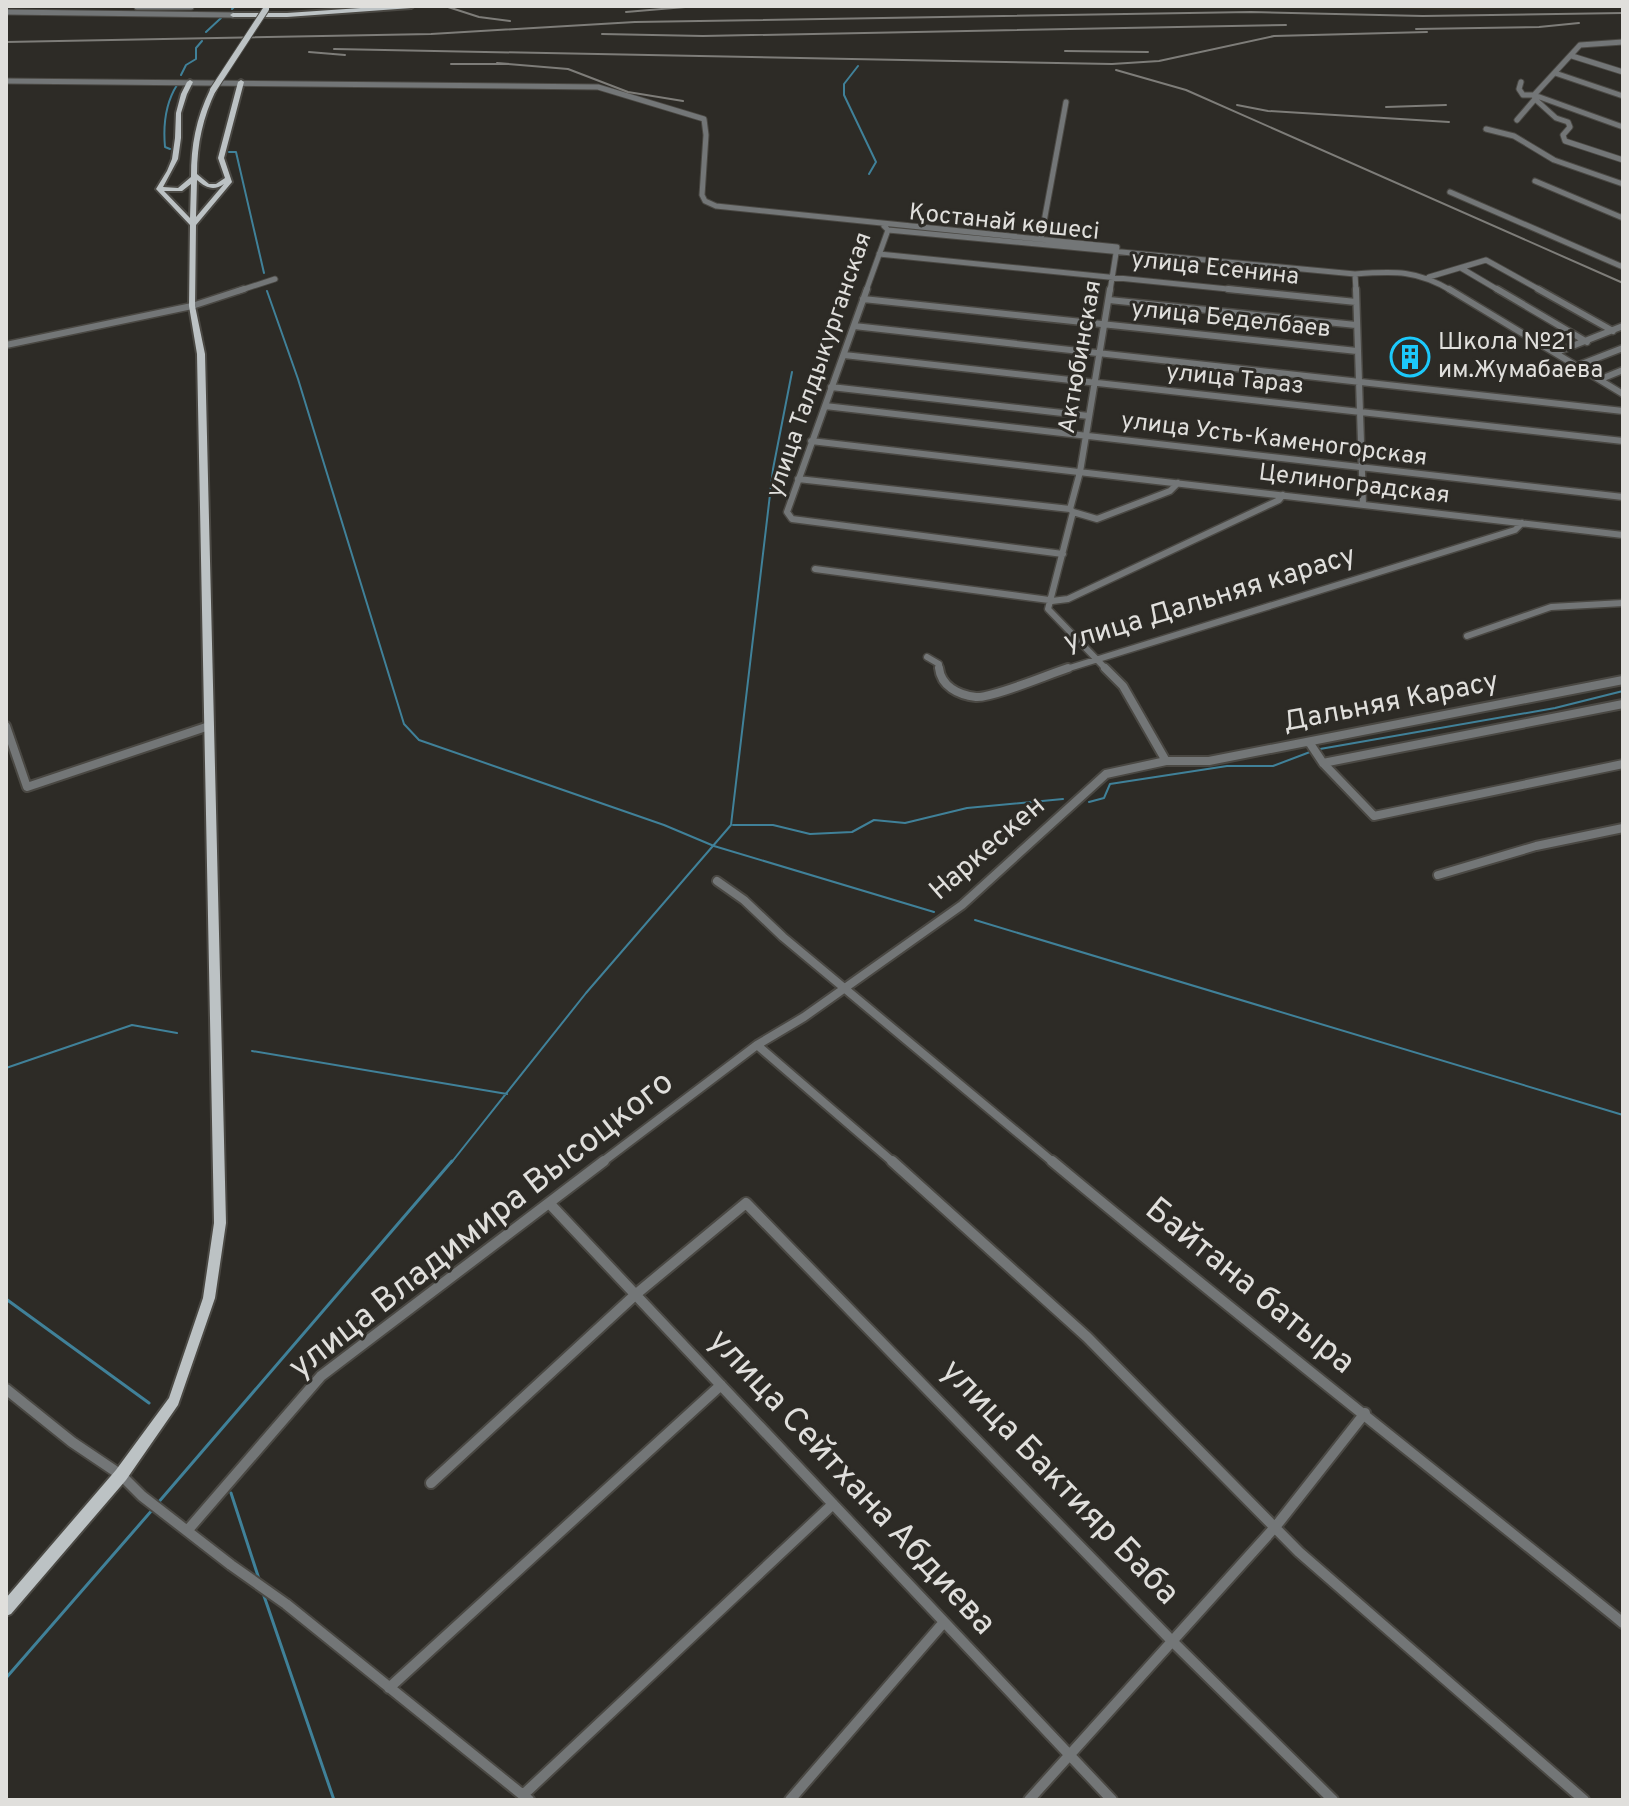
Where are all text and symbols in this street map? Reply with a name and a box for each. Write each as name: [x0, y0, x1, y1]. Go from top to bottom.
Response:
street label: Қостанай көшесі: [907, 198, 1101, 248]
street label: улица Талдыкурганская: [760, 228, 880, 502]
street label: улица Есенина: [1129, 245, 1301, 293]
street label: Актюбинская: [1053, 278, 1109, 436]
street label: улица Беделбаев: [1130, 295, 1332, 345]
place label: Школа №21 им.Жумабаева: [1438, 328, 1603, 386]
building icon: Школа №21 им.Жумабаева: [1389, 336, 1431, 378]
street label: улица Тараз: [1165, 358, 1305, 402]
street label: улица Усть-Каменогорская: [1119, 406, 1429, 474]
street label: Целиноградская: [1257, 458, 1451, 512]
street label: улица Дальняя карасу: [1060, 538, 1360, 662]
street label: Дальняя Карасу: [1280, 664, 1502, 742]
street label: Наркескен: [922, 789, 1054, 909]
street label: улица Владимира Высоцкого: [281, 1062, 683, 1390]
street label: Байтана батыра: [1135, 1189, 1363, 1385]
street label: улица Сейтхана Абдиева: [698, 1321, 1004, 1645]
street label: улица Бактияр Баба: [930, 1351, 1188, 1615]

